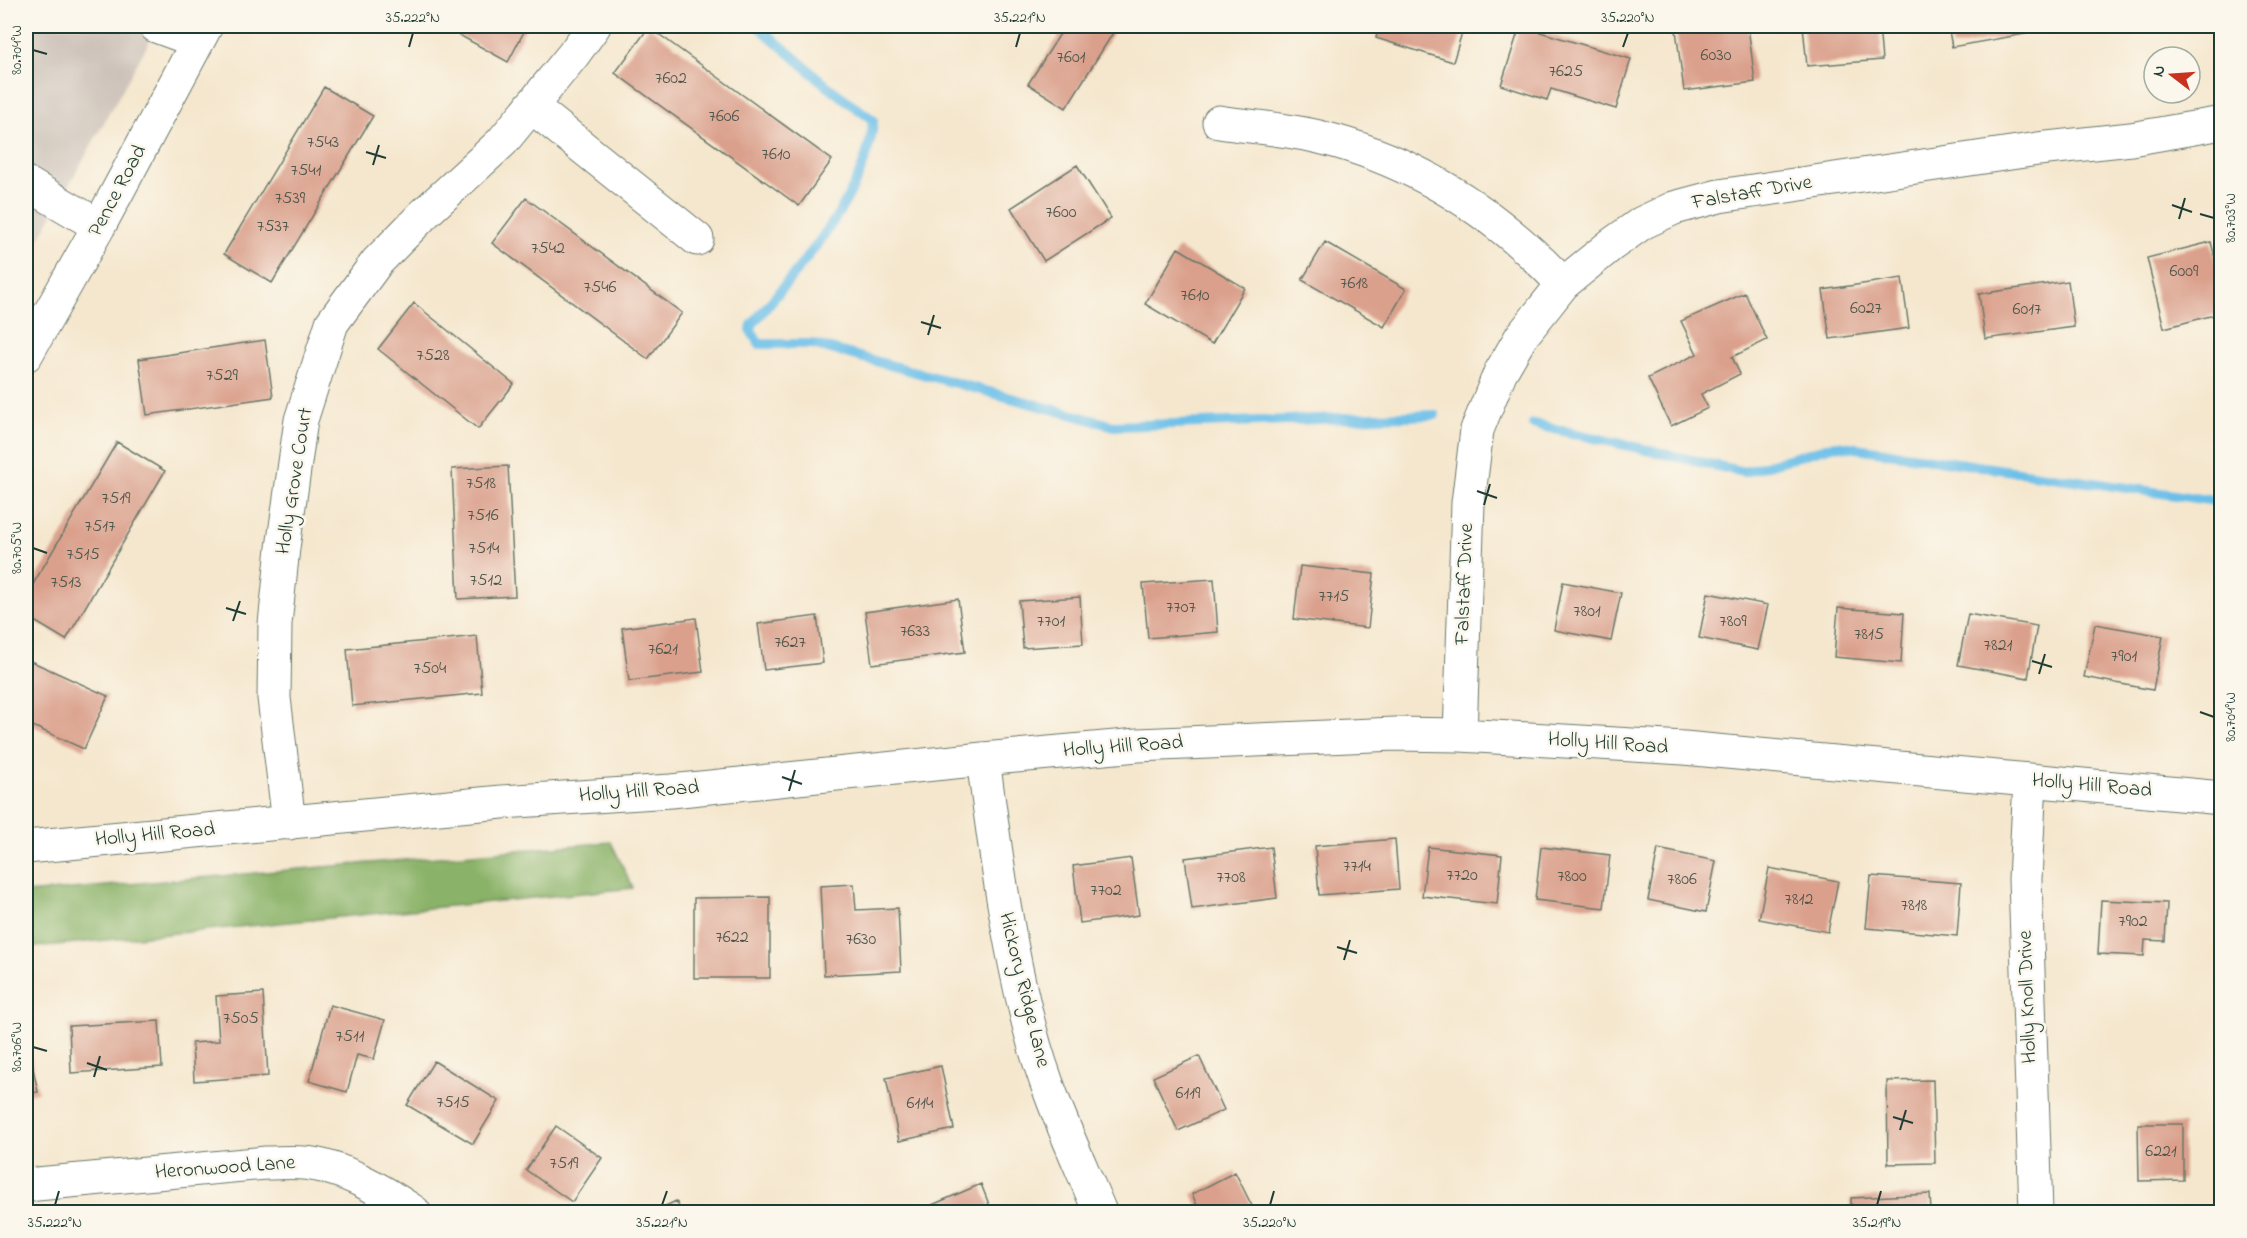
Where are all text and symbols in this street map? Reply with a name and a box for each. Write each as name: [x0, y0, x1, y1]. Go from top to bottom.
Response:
text: 35.222°N: [386, 7, 440, 29]
text: 35.221°N: [994, 7, 1046, 29]
text: 35.220°N: [1601, 7, 1655, 29]
text: 80.704°W: [6, 25, 28, 75]
house number: 6030: [1701, 43, 1732, 69]
house number: 7601: [1057, 45, 1086, 71]
north arrow: [2142, 45, 2202, 105]
house number: 7625: [1549, 59, 1583, 85]
text: N: [2147, 62, 2173, 80]
house number: 7602: [655, 66, 687, 92]
house number: 7606: [708, 104, 740, 130]
house number: 7543: [307, 130, 339, 156]
street label: Pence Road: [81, 140, 155, 242]
house number: 7610: [762, 142, 791, 168]
house number: 7541: [291, 158, 322, 184]
street label: Falstaff Drive: [1688, 168, 1815, 219]
house number: 7539: [275, 186, 306, 212]
text: 80.703°W: [2220, 193, 2242, 243]
house number: 7600: [1046, 200, 1077, 226]
house number: 7537: [257, 214, 290, 240]
house number: 7542: [531, 236, 565, 262]
house number: 6009: [2170, 259, 2199, 285]
house number: 7618: [1340, 271, 1368, 297]
house number: 7546: [583, 275, 617, 301]
house number: 7610: [1181, 283, 1210, 309]
house number: 6027: [1850, 296, 1883, 322]
house number: 6017: [2013, 297, 2042, 323]
house number: 7528: [416, 343, 450, 369]
house number: 7529: [206, 363, 239, 389]
street label: Holly Grove Court: [269, 405, 323, 557]
house number: 7518: [466, 471, 496, 497]
house number: 7519: [102, 486, 131, 512]
house number: 7516: [467, 503, 499, 529]
house number: 7517: [85, 514, 116, 540]
text: 80.705°W: [6, 522, 28, 574]
street label: Falstaff Drive: [1448, 522, 1482, 646]
house number: 7514: [469, 536, 500, 562]
house number: 7515: [66, 542, 100, 568]
house number: 7512: [470, 568, 502, 594]
house number: 7513: [51, 570, 81, 596]
house number: 7715: [1319, 584, 1349, 610]
house number: 7707: [1166, 595, 1197, 621]
house number: 7801: [1573, 599, 1601, 625]
house number: 7701: [1037, 609, 1065, 635]
house number: 7809: [1719, 609, 1747, 635]
house number: 7633: [900, 619, 930, 645]
house number: 7815: [1854, 622, 1884, 648]
house number: 7627: [774, 630, 806, 656]
house number: 7821: [1984, 633, 2013, 659]
house number: 7621: [648, 637, 678, 663]
house number: 7901: [2111, 644, 2137, 670]
house number: 7504: [414, 656, 447, 682]
text: 80.704°W: [2220, 692, 2242, 742]
street label: Holly Hill Road: [1547, 725, 1669, 765]
street label: Holly Hill Road: [1062, 728, 1184, 768]
street label: Holly Hill Road: [2031, 766, 2153, 808]
street label: Holly Hill Road: [578, 773, 700, 813]
street label: Holly Hill Road: [94, 815, 217, 857]
house number: 7714: [1343, 854, 1372, 880]
house number: 7720: [1446, 863, 1478, 889]
house number: 7800: [1557, 864, 1587, 890]
house number: 7708: [1216, 865, 1246, 891]
house number: 7806: [1667, 867, 1697, 893]
house number: 7702: [1090, 878, 1122, 904]
house number: 7812: [1785, 887, 1813, 913]
house number: 7818: [1901, 893, 1928, 919]
street label: Hickory Ridge Lane: [988, 909, 1058, 1072]
house number: 7902: [2118, 909, 2148, 935]
house number: 7622: [715, 925, 749, 951]
house number: 7630: [846, 927, 876, 953]
street label: Holly Knoll Drive: [2011, 929, 2047, 1064]
house number: 7505: [223, 1006, 259, 1032]
text: 80.706°W: [6, 1022, 28, 1072]
house number: 7511: [335, 1024, 365, 1050]
house number: 6119: [1176, 1081, 1201, 1107]
house number: 7515: [436, 1090, 470, 1116]
house number: 6114: [907, 1091, 934, 1117]
house number: 6221: [2145, 1139, 2177, 1165]
street label: Heronwood Lane: [154, 1148, 297, 1188]
house number: 7519: [550, 1151, 579, 1177]
text: 35.222°N: [28, 1212, 82, 1234]
text: 35.221°N: [636, 1212, 688, 1234]
text: 35.220°N: [1243, 1212, 1297, 1234]
text: 35.219°N: [1853, 1212, 1901, 1234]

